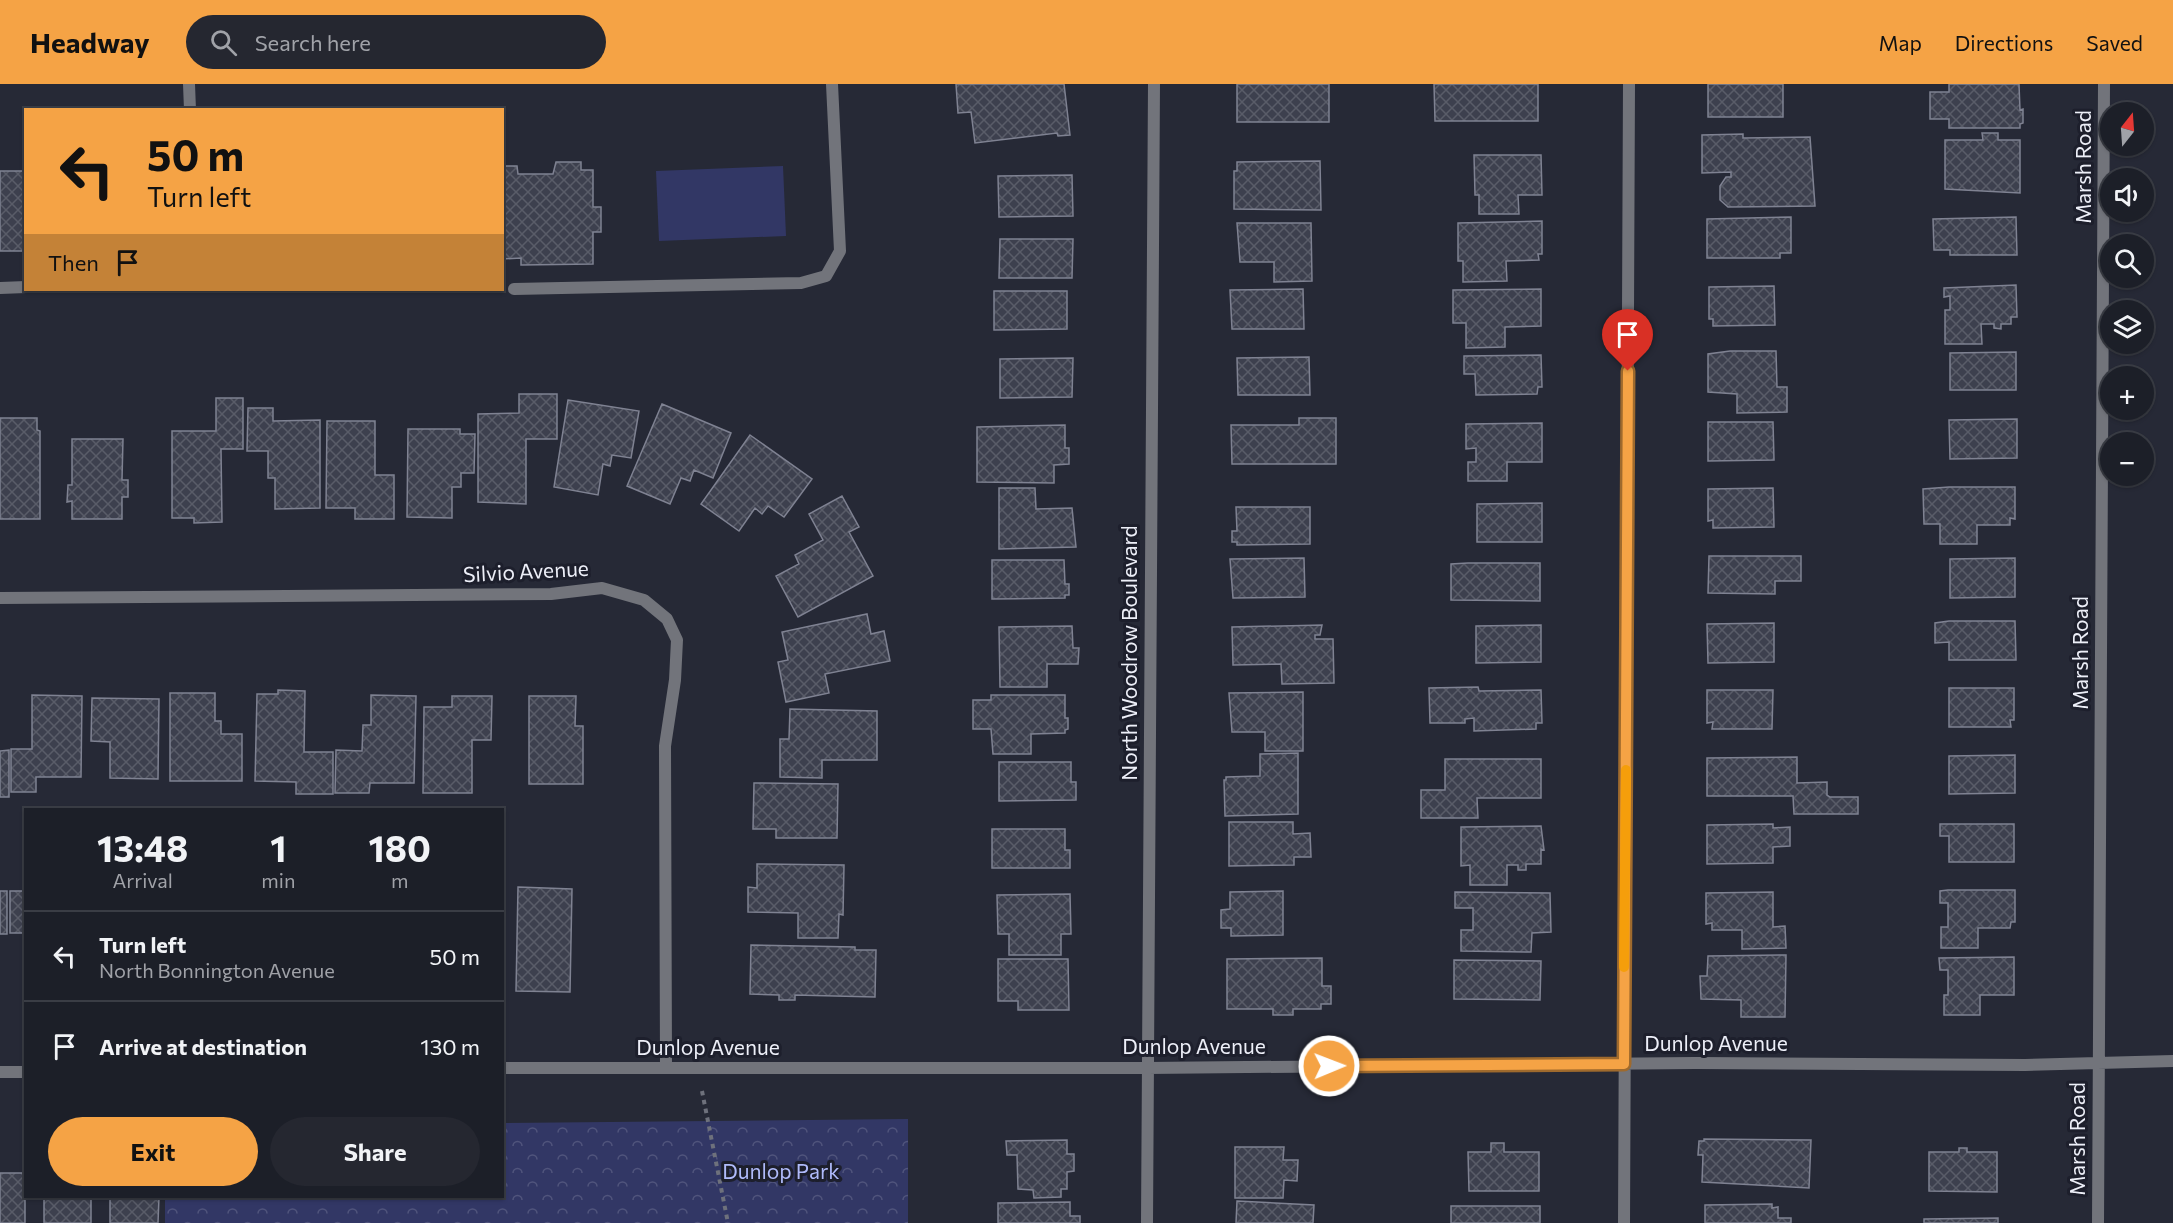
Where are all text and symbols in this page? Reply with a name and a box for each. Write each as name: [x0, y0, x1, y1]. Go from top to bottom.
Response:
search box: [186, 15, 606, 69]
text: Headway: [30, 25, 150, 59]
icon: search: [207, 26, 240, 59]
text: Search here: [255, 29, 371, 56]
text: Map: [1879, 30, 1922, 55]
text: Directions: [1955, 30, 2053, 55]
text: Saved: [2086, 30, 2143, 55]
north arrow: [2100, 102, 2154, 156]
map controls: [2100, 102, 2154, 486]
street label: Marsh Road: [2070, 110, 2095, 224]
text: 50 m: [147, 128, 244, 180]
icon: left: [48, 132, 126, 210]
button: sound: [2100, 168, 2154, 222]
text: Turn left: [147, 180, 251, 213]
button: search: [2100, 234, 2154, 288]
icon: arrive: [111, 246, 144, 279]
text: Then: [48, 249, 99, 276]
button: layers: [2100, 300, 2154, 354]
pin: [1602, 309, 1653, 371]
icon: arrive: [1611, 318, 1644, 351]
button: +: [2100, 366, 2154, 420]
button: −: [2100, 432, 2154, 486]
street label: North Woodrow Boulevard: [1116, 525, 1141, 781]
street label: Silvio Avenue: [462, 555, 589, 586]
street label: Marsh Road: [2067, 596, 2092, 710]
text: 13:48: [97, 825, 188, 869]
text: 1: [270, 825, 286, 869]
text: 180: [368, 825, 431, 869]
text: Arrival: [112, 868, 173, 892]
text: min: [261, 868, 295, 892]
text: m: [391, 868, 408, 892]
text: Turn left: [99, 931, 186, 958]
icon: left: [48, 940, 81, 973]
text: 50 m: [430, 943, 480, 970]
text: North Bonnington Avenue: [99, 958, 335, 982]
icon: arrive: [48, 1030, 81, 1063]
street label: Dunlop Avenue: [1644, 1030, 1788, 1055]
text: Arrive at destination: [99, 1033, 307, 1060]
text: 130 m: [420, 1033, 480, 1060]
street label: Dunlop Avenue: [1122, 1033, 1266, 1058]
street label: Dunlop Avenue: [636, 1034, 780, 1059]
position arrow: [1297, 1034, 1361, 1098]
street label: Marsh Road: [2064, 1082, 2089, 1196]
button: Exit: [48, 1117, 258, 1186]
button: Share: [270, 1117, 480, 1186]
park label: Dunlop Park: [722, 1158, 840, 1183]

